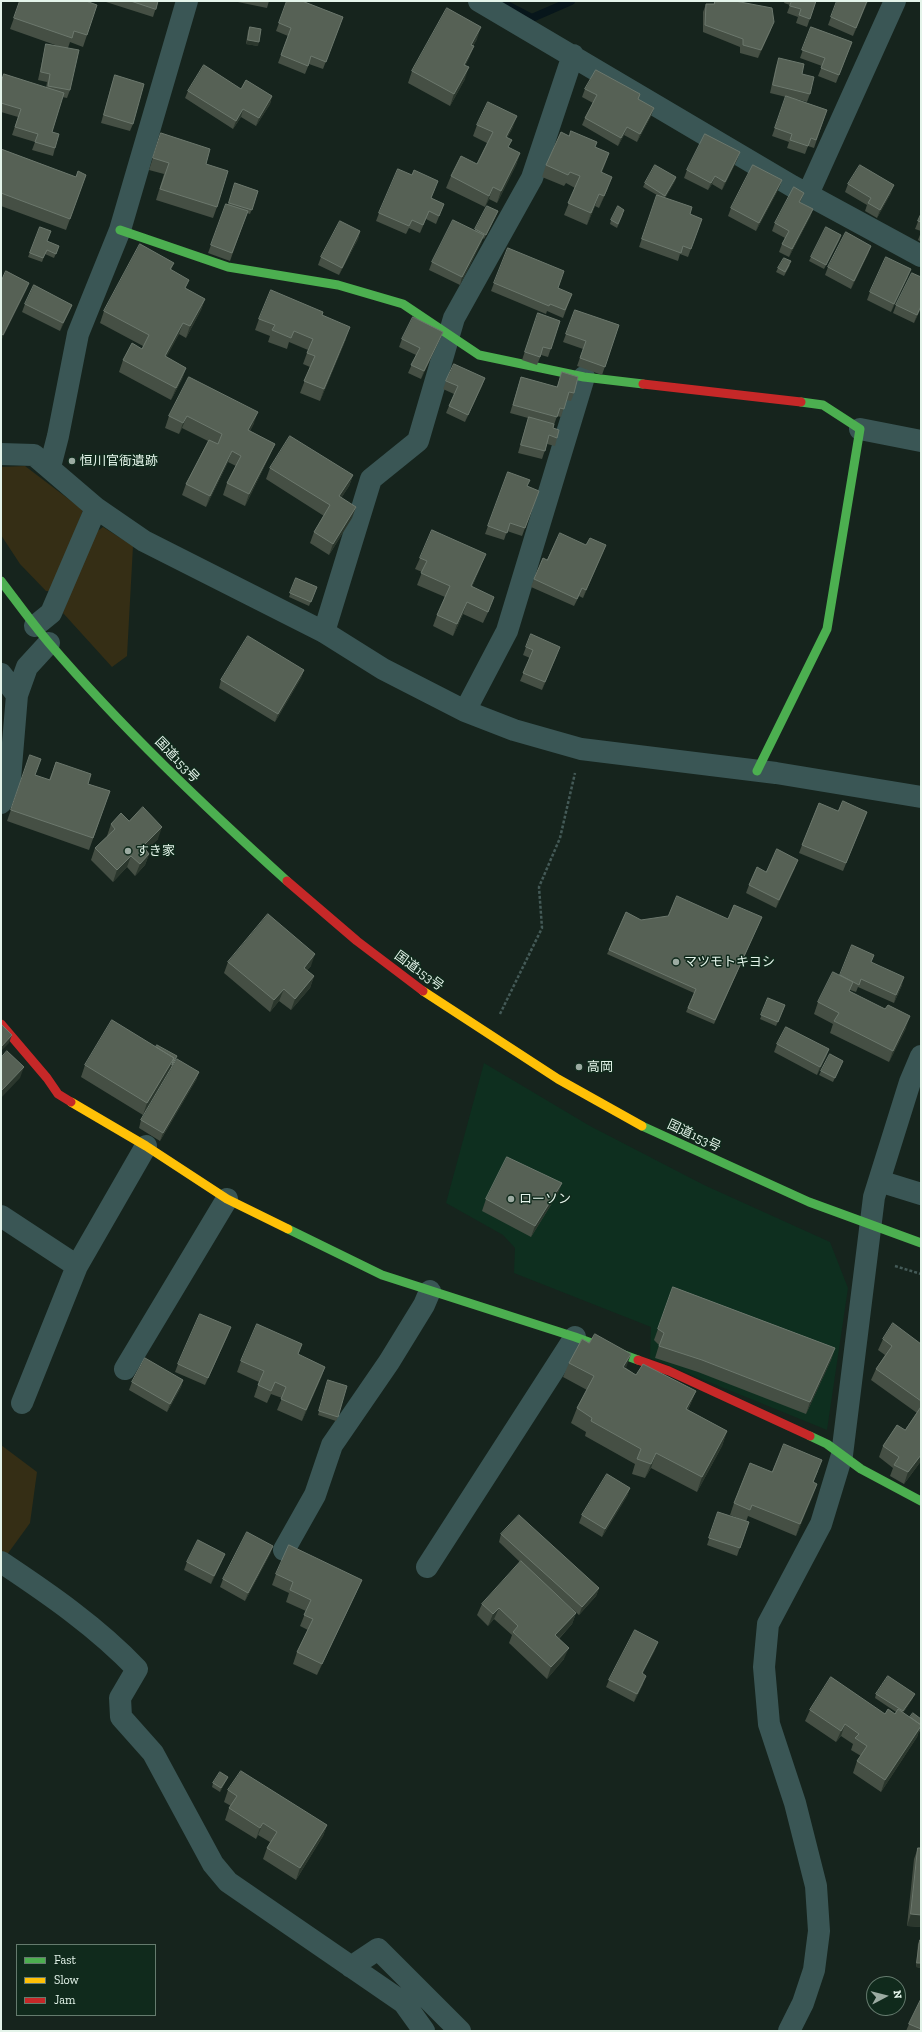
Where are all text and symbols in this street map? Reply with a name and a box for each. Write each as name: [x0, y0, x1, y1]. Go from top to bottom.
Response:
place label: 恒川官衙遺跡: [80, 453, 158, 469]
marker: 恒川官衙遺跡: [67, 456, 77, 466]
street label: 国道153号: [152, 734, 202, 786]
place label: すき家: [136, 843, 175, 859]
marker: すき家: [123, 846, 133, 856]
street label: 国道153号: [391, 948, 447, 994]
place label: マツモトキヨシ: [684, 954, 775, 970]
marker: マツモトキヨシ: [671, 957, 681, 967]
place label: 高岡: [587, 1059, 613, 1075]
marker: 高岡: [574, 1062, 584, 1072]
street label: 国道153号: [665, 1117, 723, 1155]
place label: ローソン: [519, 1191, 571, 1207]
marker: ローソン: [506, 1194, 516, 1204]
legend: [16, 1944, 156, 2016]
text: Fast: [54, 1953, 76, 1967]
text: Slow: [54, 1973, 79, 1987]
north arrow: [866, 1976, 906, 2016]
text: N: [890, 1990, 904, 2000]
text: Jam: [54, 1993, 75, 2007]

